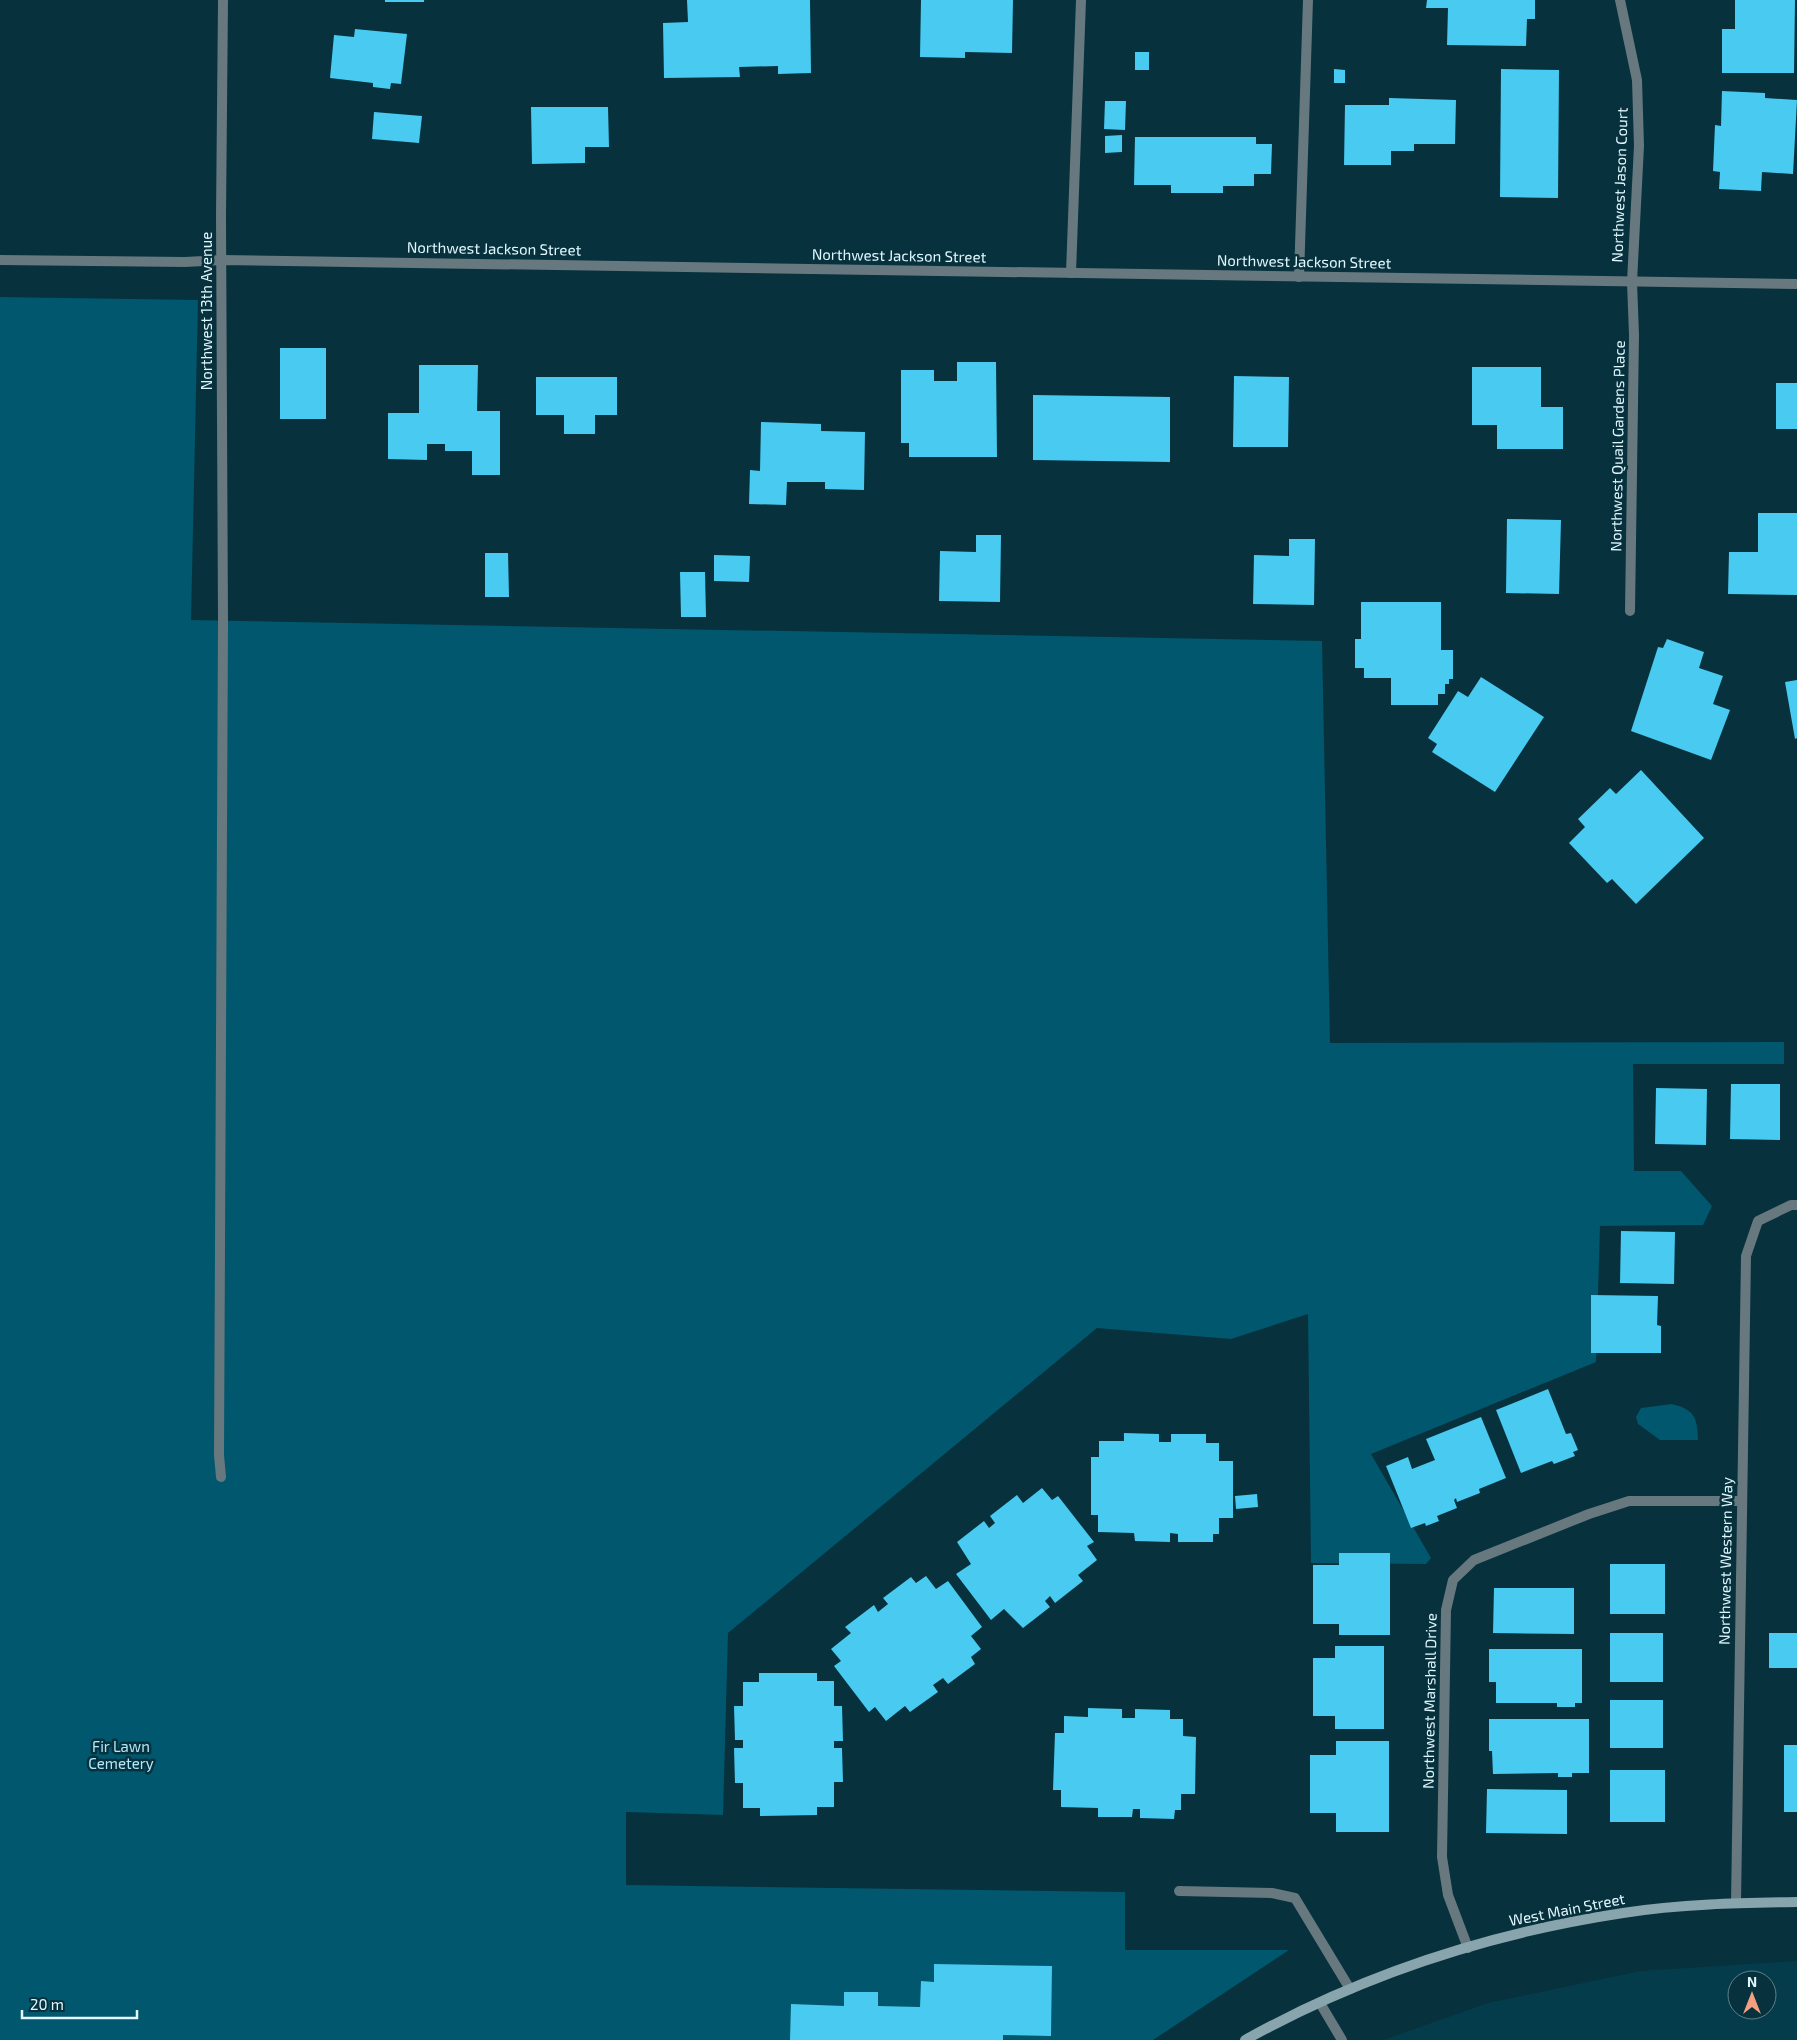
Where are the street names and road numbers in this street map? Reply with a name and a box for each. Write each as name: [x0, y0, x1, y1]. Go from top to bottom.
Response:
street label: Northwest Jason Court: [1607, 107, 1631, 263]
street label: Northwest 13th Avenue: [197, 232, 215, 390]
street label: Northwest Jackson Street: [407, 237, 582, 259]
street label: Northwest Jackson Street: [812, 244, 987, 266]
street label: Northwest Jackson Street: [1217, 250, 1392, 272]
street label: Northwest Quail Gardens Place: [1606, 340, 1629, 552]
street label: Northwest Western Way: [1715, 1477, 1735, 1645]
street label: Northwest Marshall Drive: [1418, 1613, 1440, 1789]
street label: West Main Street: [1507, 1889, 1626, 1929]

